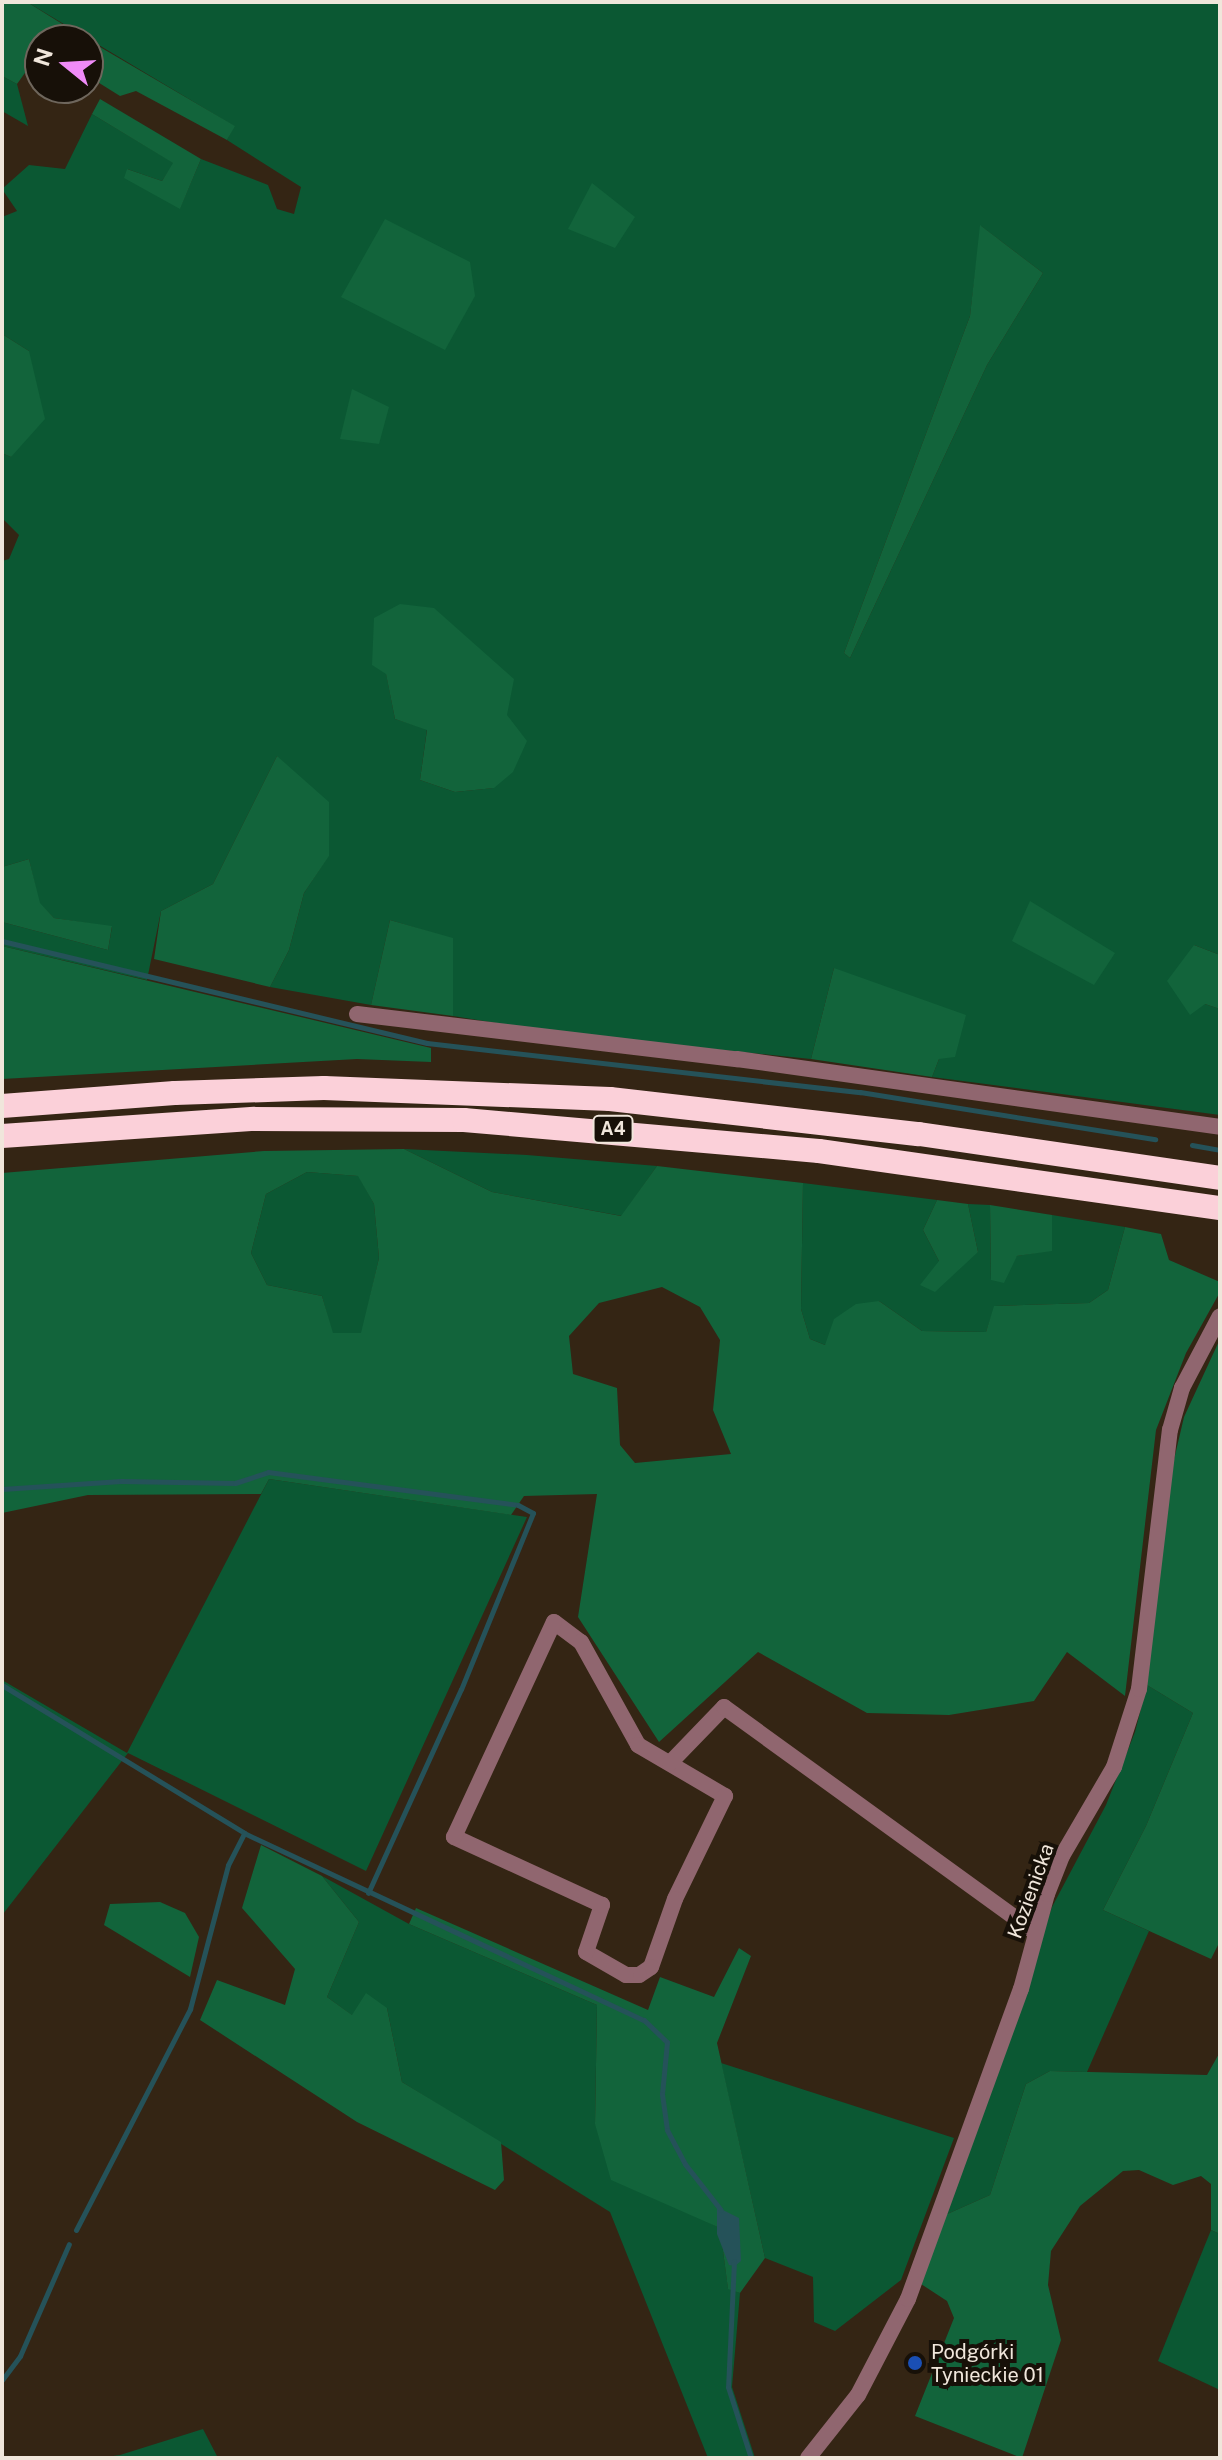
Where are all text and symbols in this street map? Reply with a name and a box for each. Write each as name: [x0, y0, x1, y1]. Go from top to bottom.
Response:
north arrow: [24, 24, 104, 104]
text: N: [28, 45, 58, 69]
road number: A4: [591, 1115, 635, 1143]
street label: Kozienicka: [1003, 1840, 1059, 1942]
place label: Podgórki Tynieckie 01: [931, 2340, 1044, 2387]
marker: Podgórki Tynieckie 01: [906, 2354, 924, 2372]

